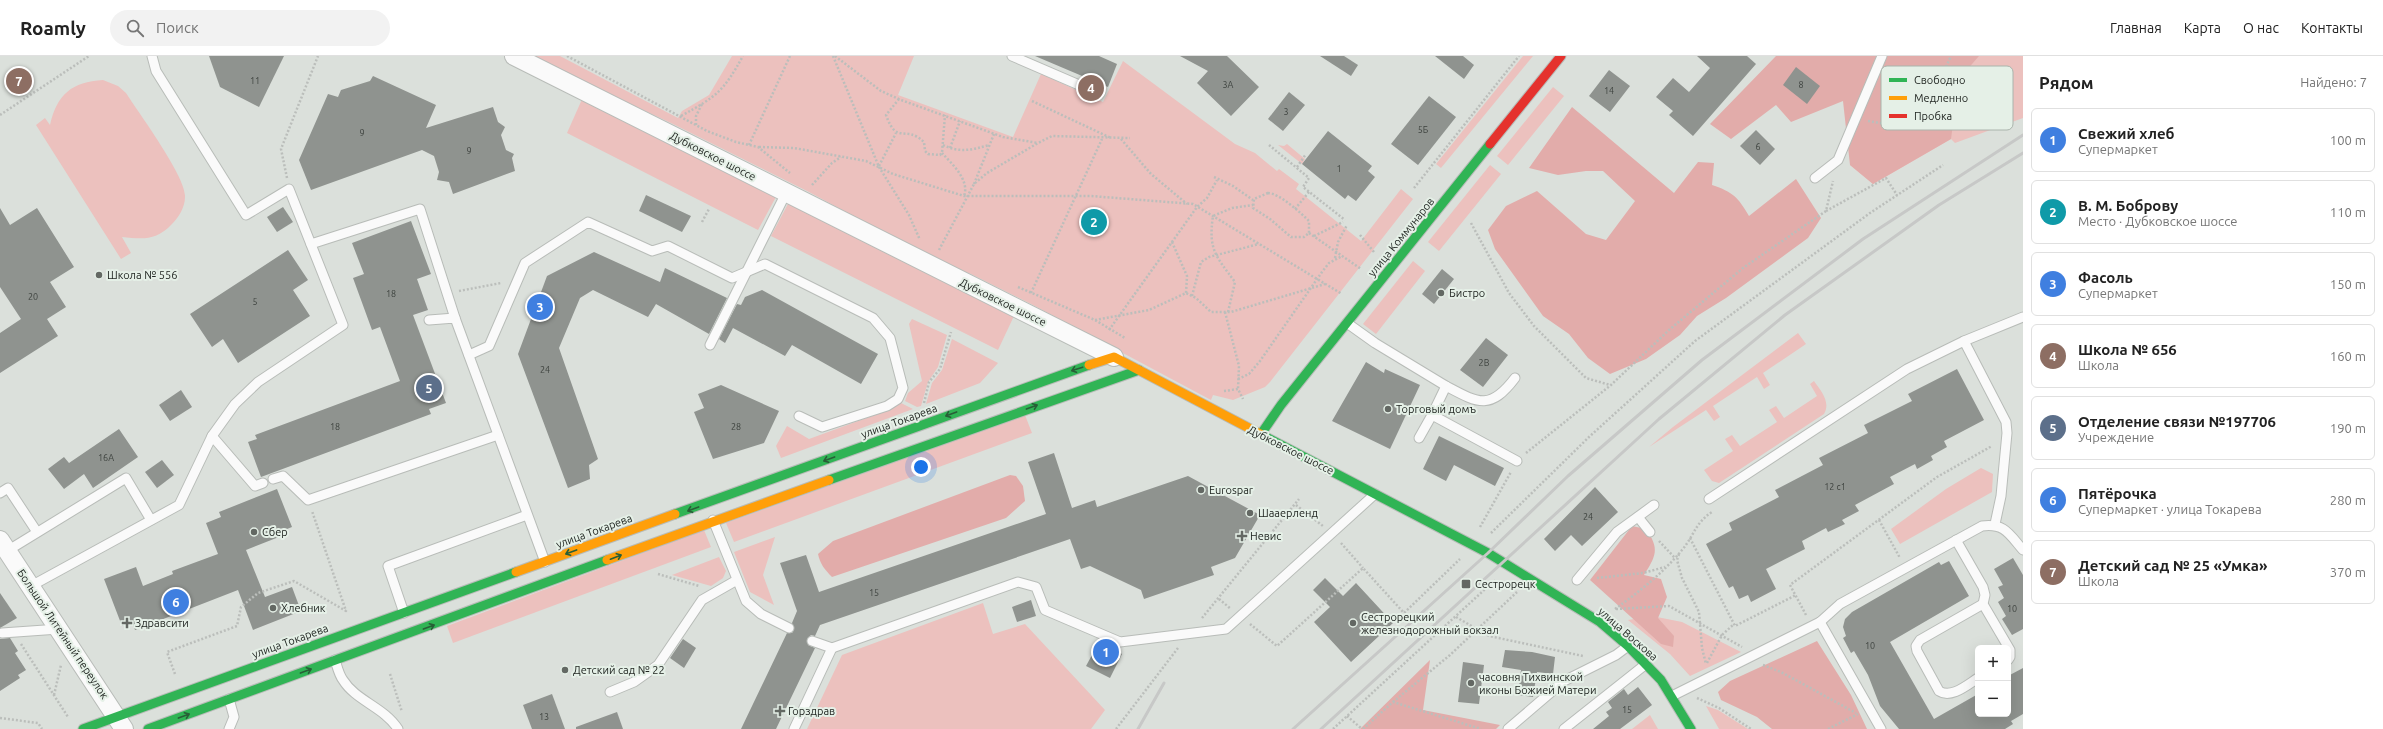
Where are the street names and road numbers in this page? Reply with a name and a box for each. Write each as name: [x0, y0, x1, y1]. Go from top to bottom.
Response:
street label: Дубковское шоссе: [668, 129, 758, 183]
street label: улица Коммунаров: [1366, 195, 1436, 279]
street label: Дубковское шоссе: [958, 276, 1048, 328]
street label: улица Токарева: [859, 402, 939, 440]
street label: Дубковское шоссе: [1246, 423, 1336, 477]
street label: улица Токарева: [554, 512, 634, 550]
street label: Большой Литейный переулок: [15, 567, 111, 701]
street label: улица Воскова: [1596, 605, 1660, 663]
street label: улица Токарева: [250, 622, 330, 660]

